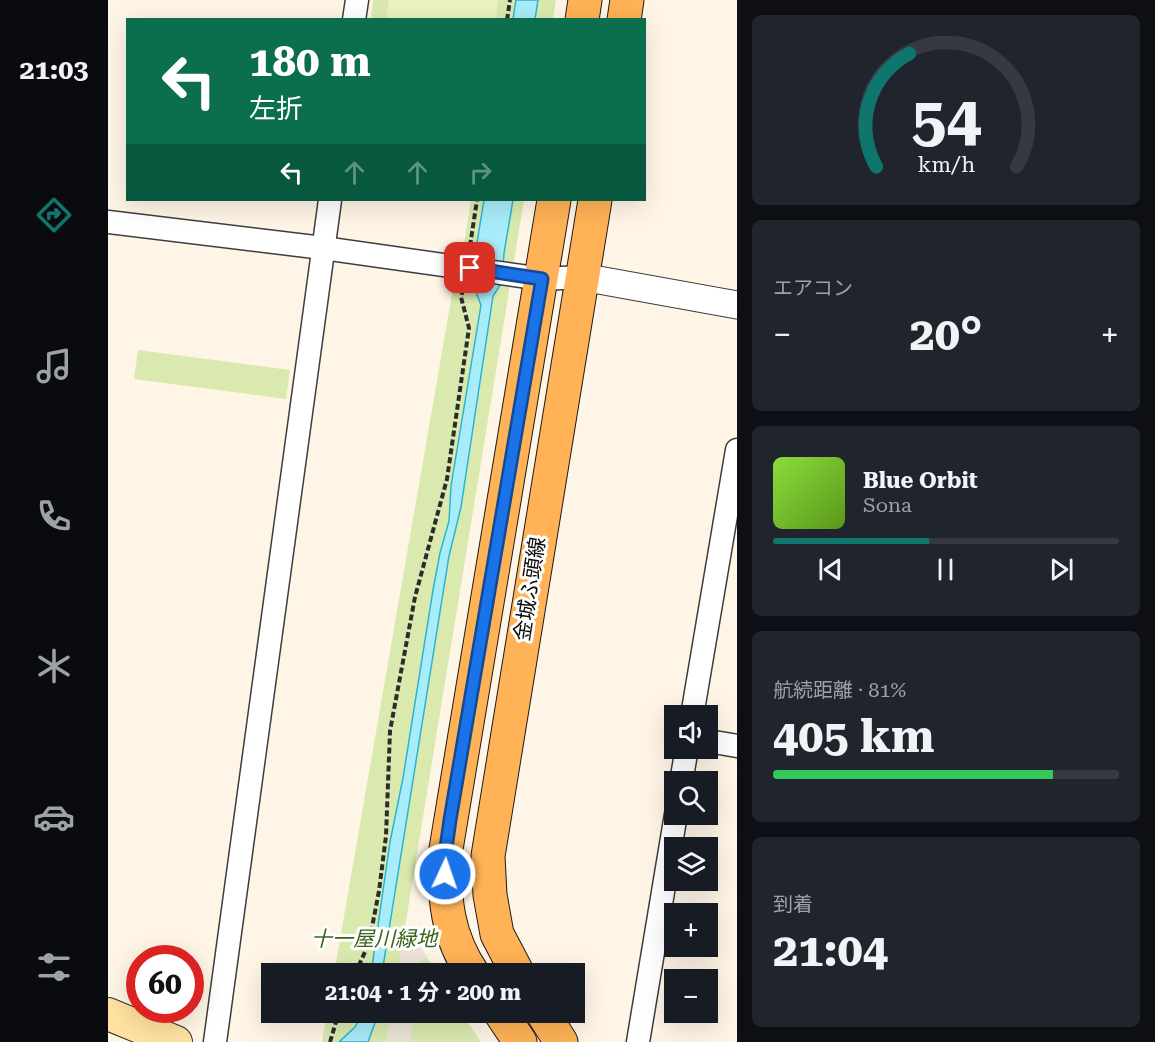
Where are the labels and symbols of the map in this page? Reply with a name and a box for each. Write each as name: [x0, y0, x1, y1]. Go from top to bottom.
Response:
pin: [444, 242, 495, 293]
street label: 金城ふ頭線: [510, 535, 550, 643]
position arrow: [413, 842, 477, 906]
park label: 十一屋川緑地: [311, 927, 439, 951]
speed limit sign: 60: [126, 945, 204, 1023]

